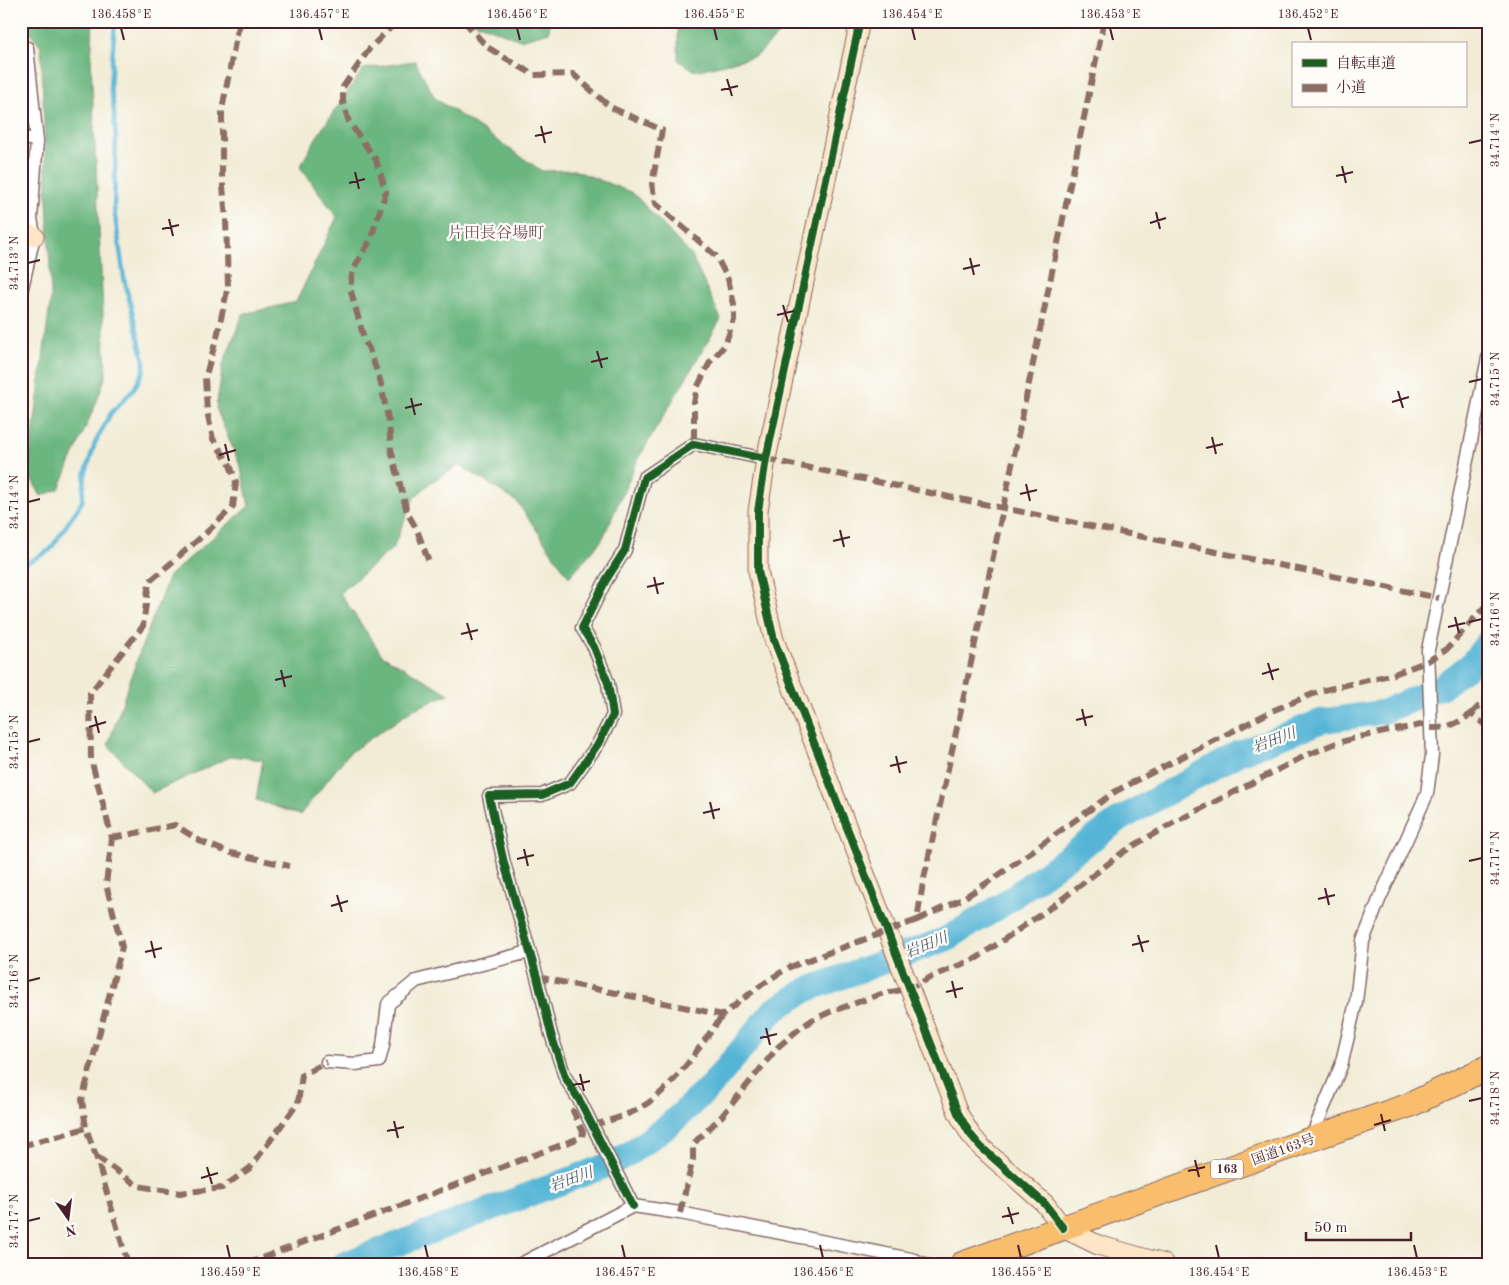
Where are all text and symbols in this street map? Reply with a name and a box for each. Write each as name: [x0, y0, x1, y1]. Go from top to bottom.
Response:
text: 136.458°E: [91, 8, 151, 21]
text: 136.457°E: [289, 8, 349, 21]
text: 136.456°E: [487, 8, 547, 21]
text: 136.455°E: [684, 8, 744, 21]
text: 136.454°E: [882, 8, 942, 21]
text: 136.453°E: [1080, 8, 1140, 21]
text: 136.452°E: [1278, 8, 1338, 21]
legend: [1292, 42, 1466, 108]
text: 自転車道: [1336, 55, 1396, 72]
text: 小道: [1336, 79, 1366, 96]
text: 34.714°N: [1490, 113, 1502, 167]
district label: 片田長谷場町: [448, 224, 544, 242]
text: 34.713°N: [9, 236, 21, 290]
text: 34.715°N: [1489, 352, 1502, 406]
text: 34.714°N: [9, 475, 21, 529]
text: 34.716°N: [1490, 592, 1502, 646]
text: 34.715°N: [8, 715, 21, 769]
water label: 岩田川: [1250, 724, 1300, 756]
text: 34.717°N: [1490, 831, 1502, 885]
water label: 岩田川: [902, 928, 952, 962]
text: 34.716°N: [9, 954, 21, 1008]
text: 34.718°N: [1490, 1071, 1502, 1125]
street label: 国道163号: [1249, 1131, 1317, 1168]
road number: 163: [1211, 1160, 1243, 1178]
water label: 岩田川: [547, 1163, 597, 1195]
north arrow: [42, 1192, 92, 1242]
text: 34.717°N: [9, 1194, 21, 1248]
scale bar: [1306, 1210, 1412, 1242]
text: 50 m: [1314, 1221, 1348, 1236]
text: N: [64, 1222, 78, 1238]
text: 136.459°E: [200, 1266, 260, 1279]
text: 136.458°E: [398, 1266, 458, 1279]
text: 136.457°E: [595, 1266, 655, 1279]
text: 136.456°E: [793, 1266, 853, 1279]
text: 136.455°E: [991, 1266, 1051, 1279]
text: 136.454°E: [1189, 1266, 1249, 1279]
text: 136.453°E: [1387, 1266, 1447, 1279]

